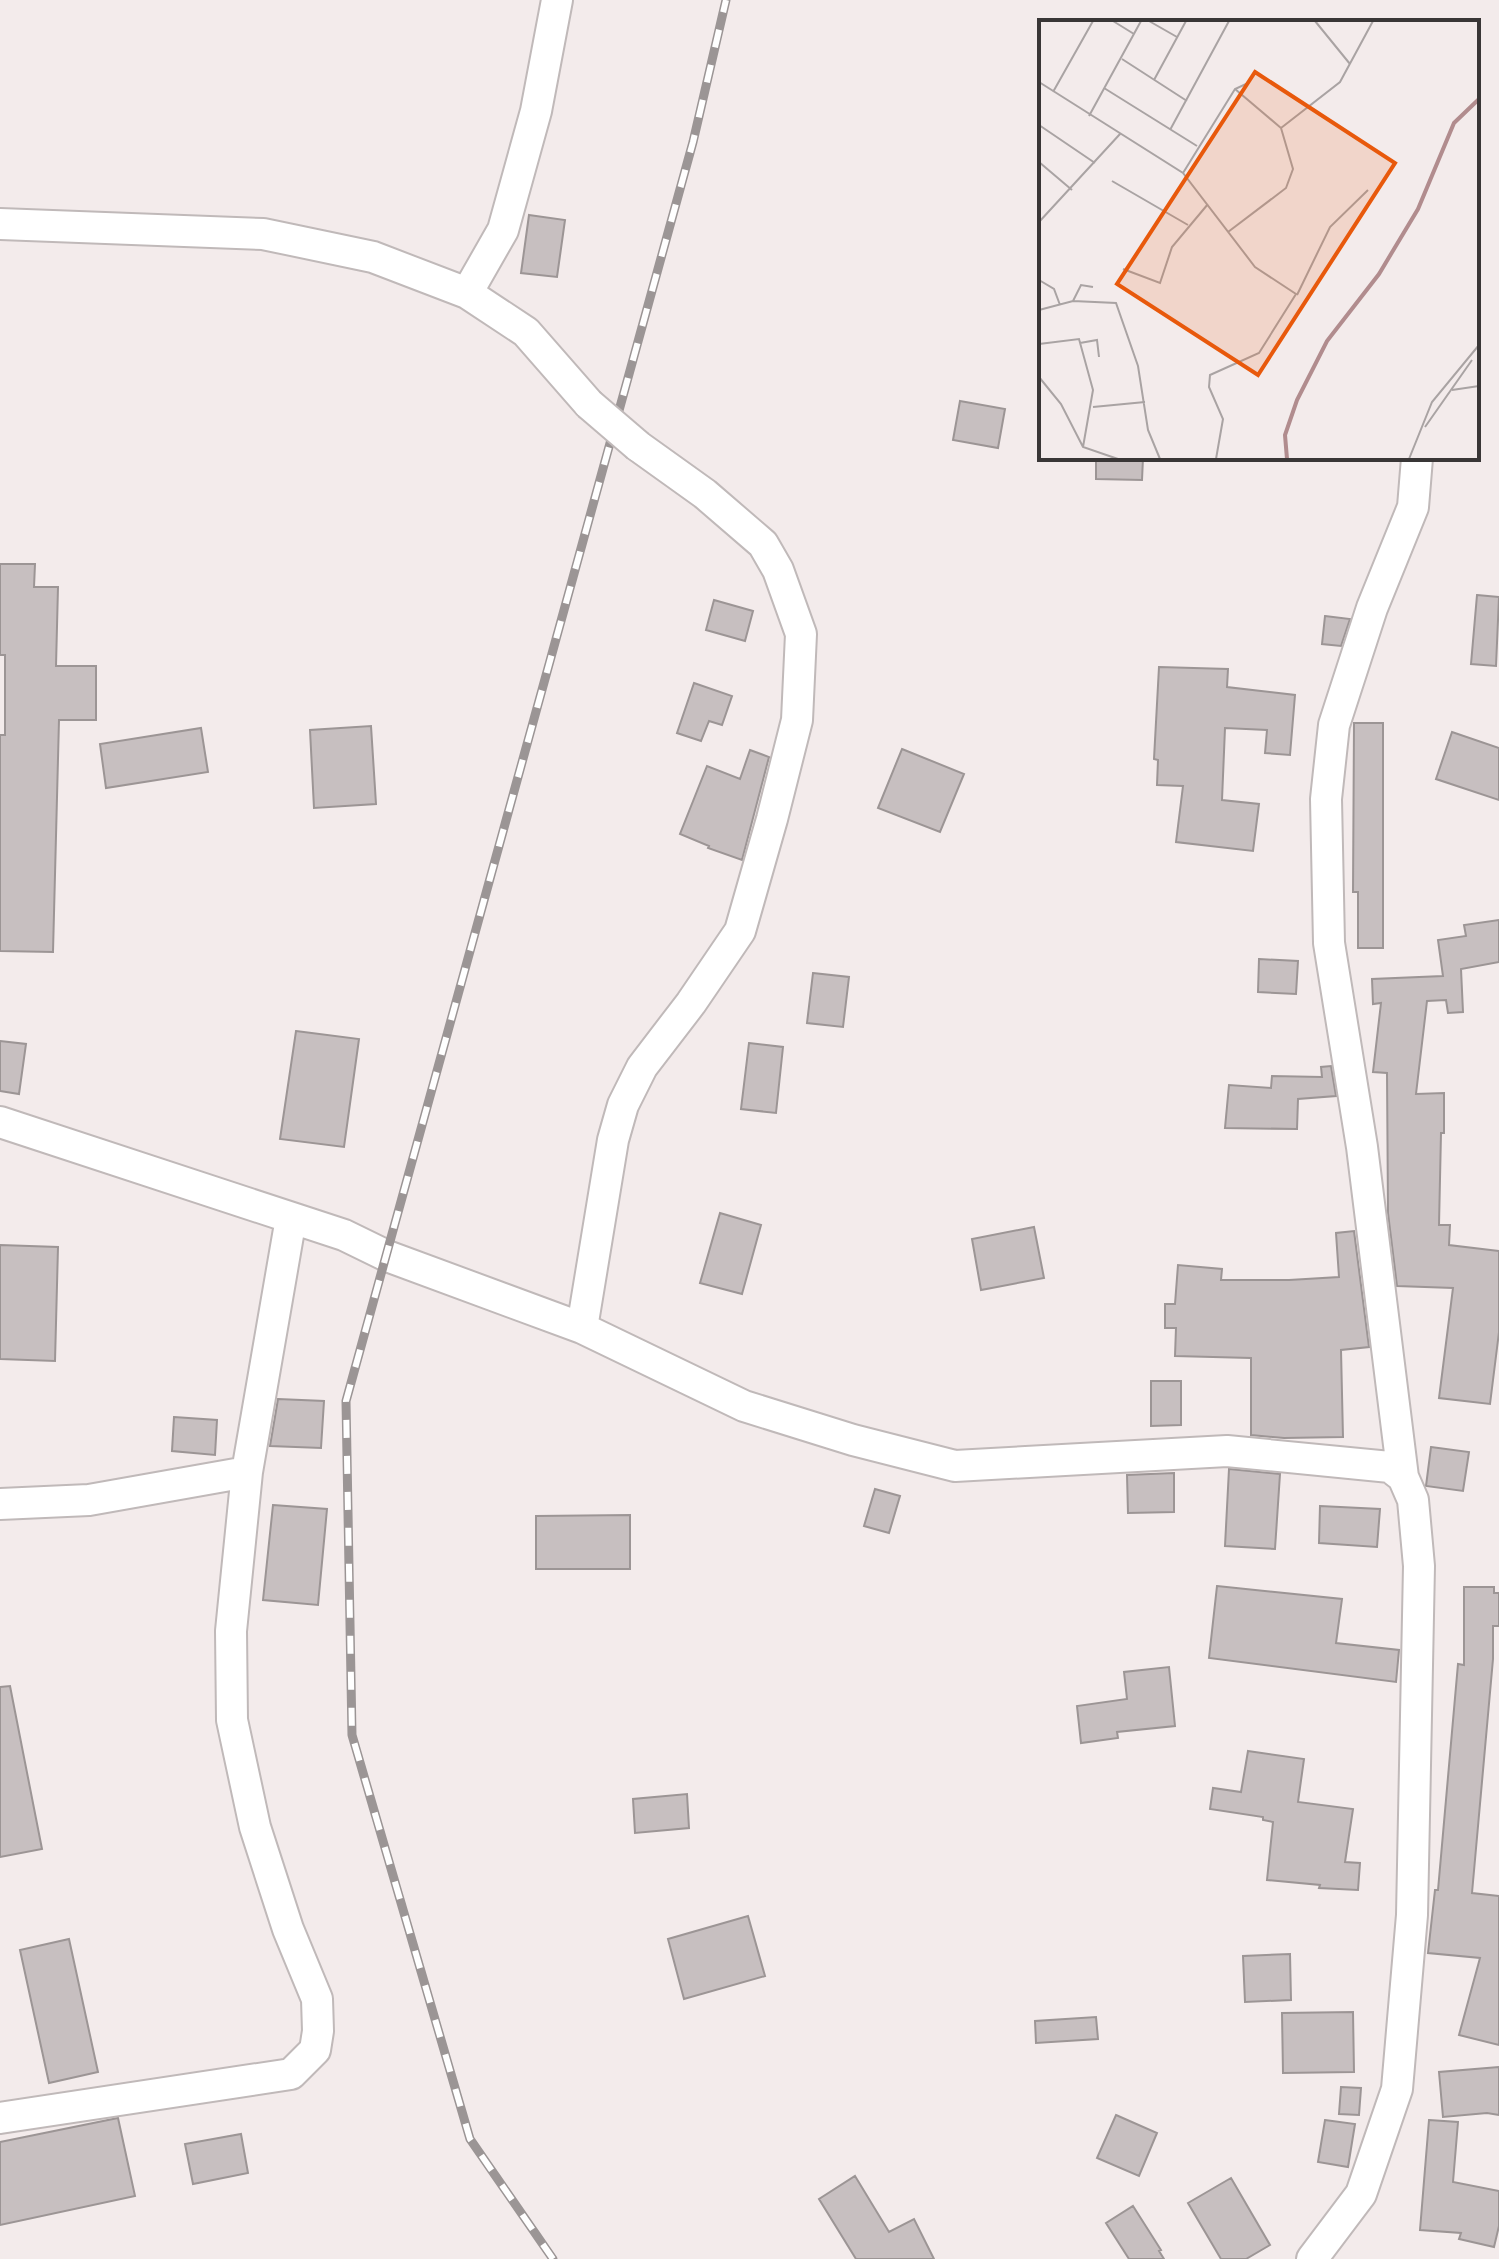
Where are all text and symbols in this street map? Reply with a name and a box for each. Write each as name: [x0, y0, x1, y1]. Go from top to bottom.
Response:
inset map: [1039, 20, 1479, 460]

